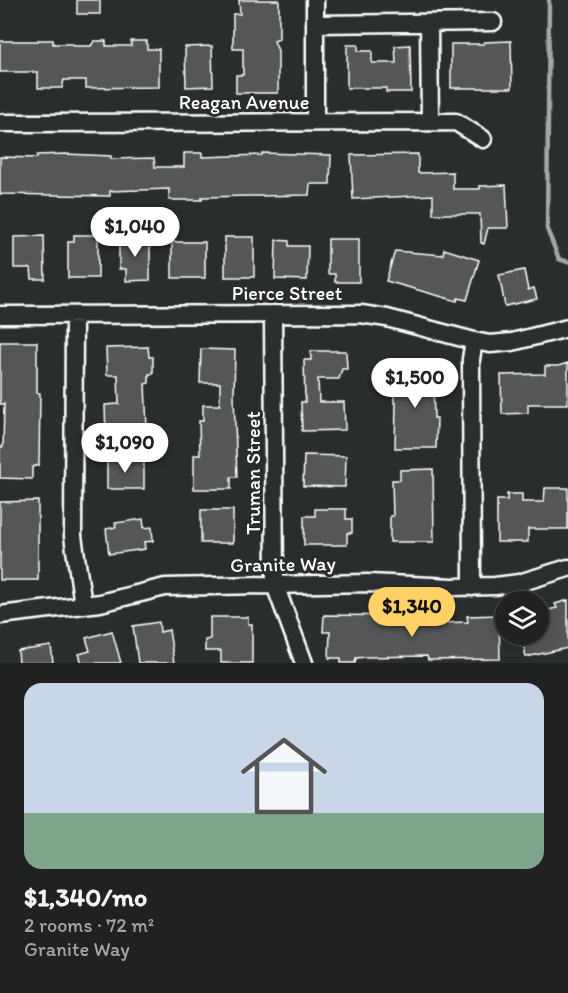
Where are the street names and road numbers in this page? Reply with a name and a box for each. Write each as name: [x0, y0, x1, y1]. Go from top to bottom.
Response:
street label: Reagan Avenue: [179, 90, 309, 114]
street label: Pierce Street: [232, 281, 343, 305]
street label: Truman Street: [241, 411, 265, 535]
street label: Granite Way: [230, 551, 337, 577]

